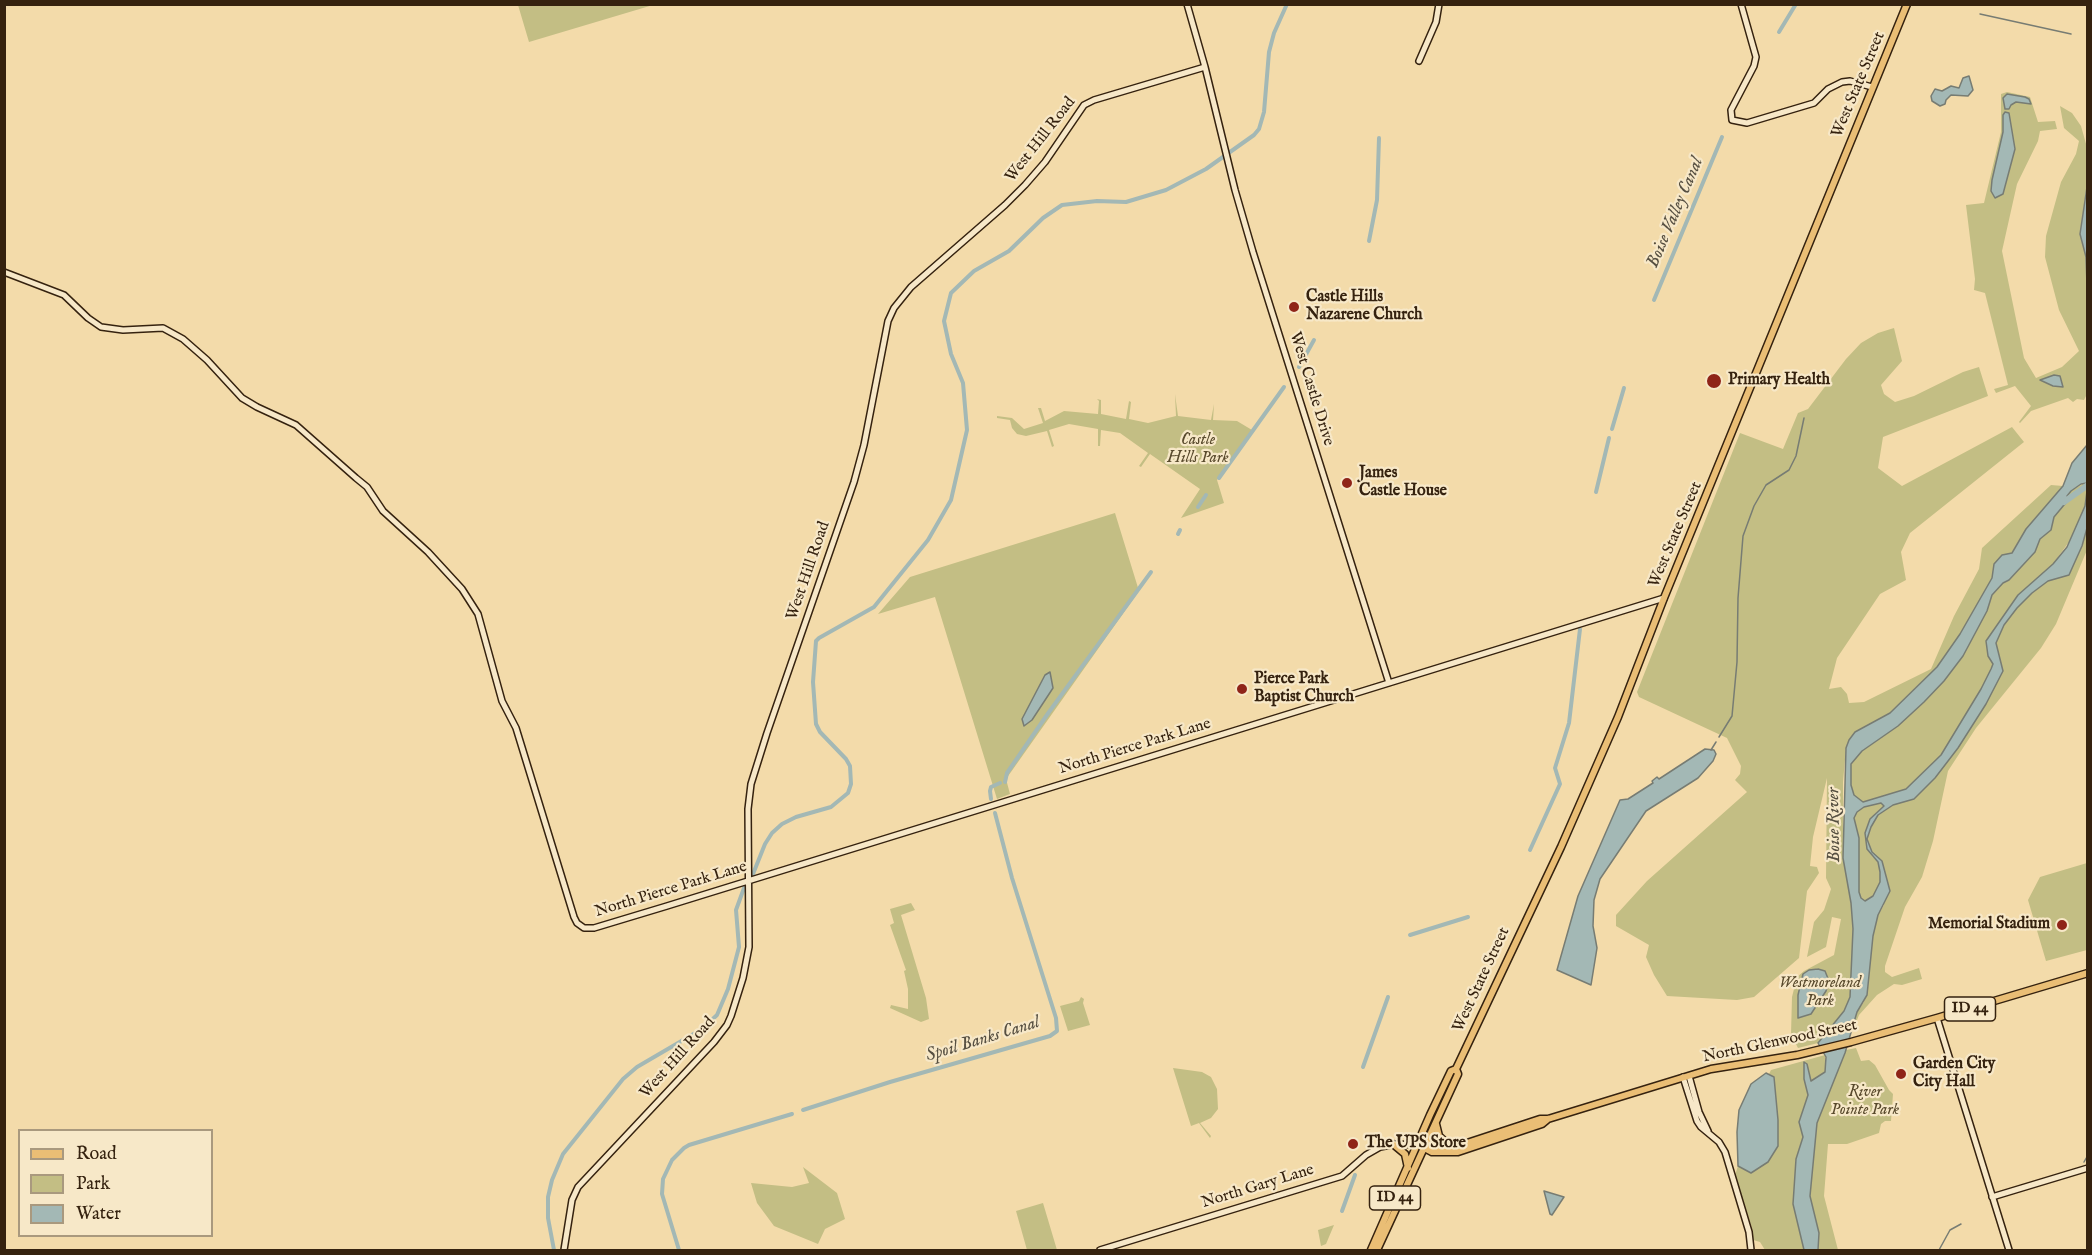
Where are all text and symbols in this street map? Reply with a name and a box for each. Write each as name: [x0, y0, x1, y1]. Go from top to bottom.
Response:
street label: West State Street: [1828, 29, 1890, 141]
street label: West Hill Road: [1002, 94, 1080, 186]
water label: Boise Valley Canal: [1643, 155, 1709, 271]
place label: Castle Hills Nazarene Church: [1306, 288, 1423, 326]
marker: Castle Hills Nazarene Church: [1287, 300, 1301, 314]
street label: West Castle Drive: [1285, 330, 1337, 448]
place label: Primary Health: [1728, 371, 1830, 391]
marker: Primary Health: [1705, 372, 1723, 390]
park label: Castle Hills Park: [1167, 431, 1229, 469]
place label: James Castle House: [1359, 464, 1447, 502]
marker: James Castle House: [1340, 476, 1354, 490]
street label: West State Street: [1645, 479, 1707, 591]
street label: West Hill Road: [783, 519, 835, 623]
place label: Pierce Park Baptist Church: [1254, 670, 1354, 708]
marker: Pierce Park Baptist Church: [1235, 682, 1249, 696]
street label: North Pierce Park Lane: [1057, 715, 1213, 779]
water label: Boise River: [1824, 787, 1846, 863]
street label: North Pierce Park Lane: [593, 858, 749, 922]
place label: Memorial Stadium: [1928, 915, 2050, 935]
marker: Memorial Stadium: [2055, 918, 2069, 932]
street label: West State Street: [1449, 925, 1515, 1035]
park label: Westmoreland Park: [1779, 974, 1861, 1012]
road number: ID 44: [1944, 997, 1996, 1021]
water label: Spoil Banks Canal: [924, 1012, 1042, 1068]
street label: West Hill Road: [636, 1013, 720, 1103]
street label: North Glenwood Street: [1701, 1016, 1859, 1068]
place label: Garden City City Hall: [1913, 1055, 1995, 1093]
marker: Garden City City Hall: [1894, 1067, 1908, 1081]
park label: River Pointe Park: [1831, 1083, 1899, 1121]
legend: [18, 1129, 213, 1237]
place label: The UPS Store: [1365, 1134, 1466, 1154]
marker: The UPS Store: [1346, 1137, 1360, 1151]
text: Road: [76, 1143, 117, 1166]
street label: North Gary Lane: [1200, 1161, 1316, 1213]
text: Park: [76, 1173, 110, 1196]
road number: ID 44: [1370, 1186, 1420, 1210]
text: Water: [76, 1203, 121, 1226]

